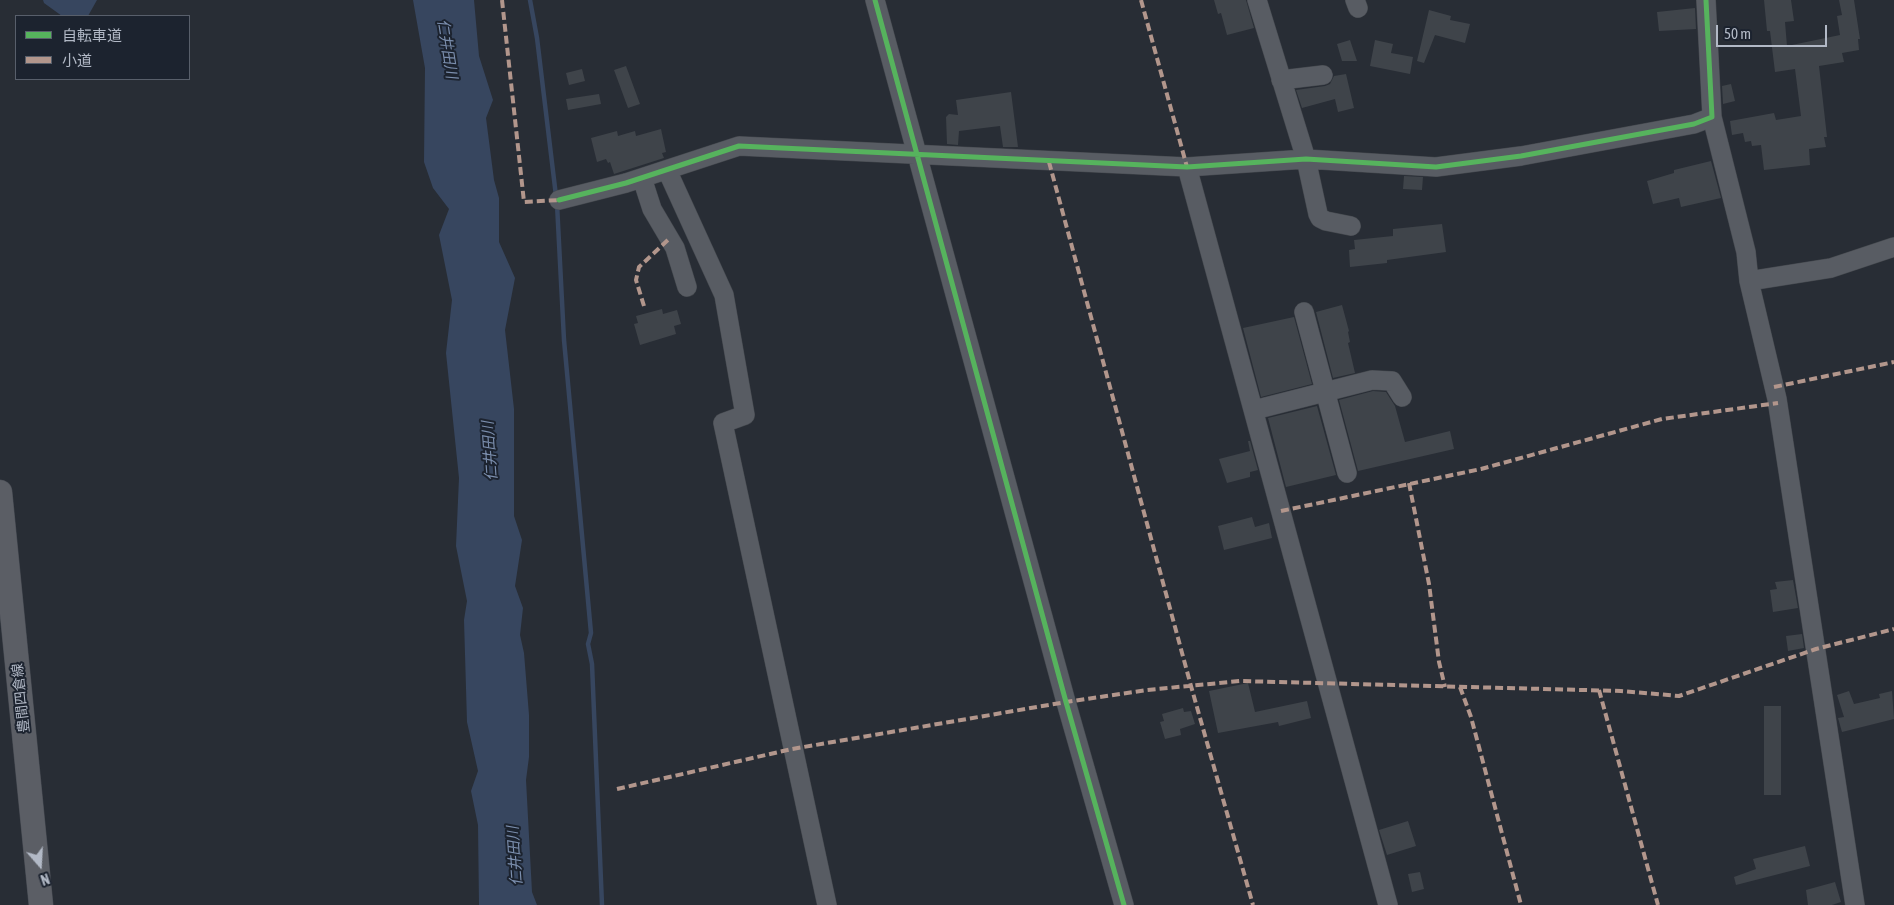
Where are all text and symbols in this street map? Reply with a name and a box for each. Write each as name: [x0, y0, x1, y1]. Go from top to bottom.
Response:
legend: [15, 15, 190, 80]
scale bar: [1719, 15, 1830, 47]
water label: 仁井田川: [433, 18, 461, 80]
text: 50 m: [1724, 25, 1751, 42]
text: 自転車道: [62, 27, 122, 44]
text: 小道: [62, 52, 92, 69]
water label: 仁井田川: [479, 420, 501, 482]
street label: 豊間四倉線: [9, 662, 33, 734]
water label: 仁井田川: [504, 825, 526, 887]
north arrow: [15, 840, 65, 890]
text: N: [38, 870, 51, 888]

